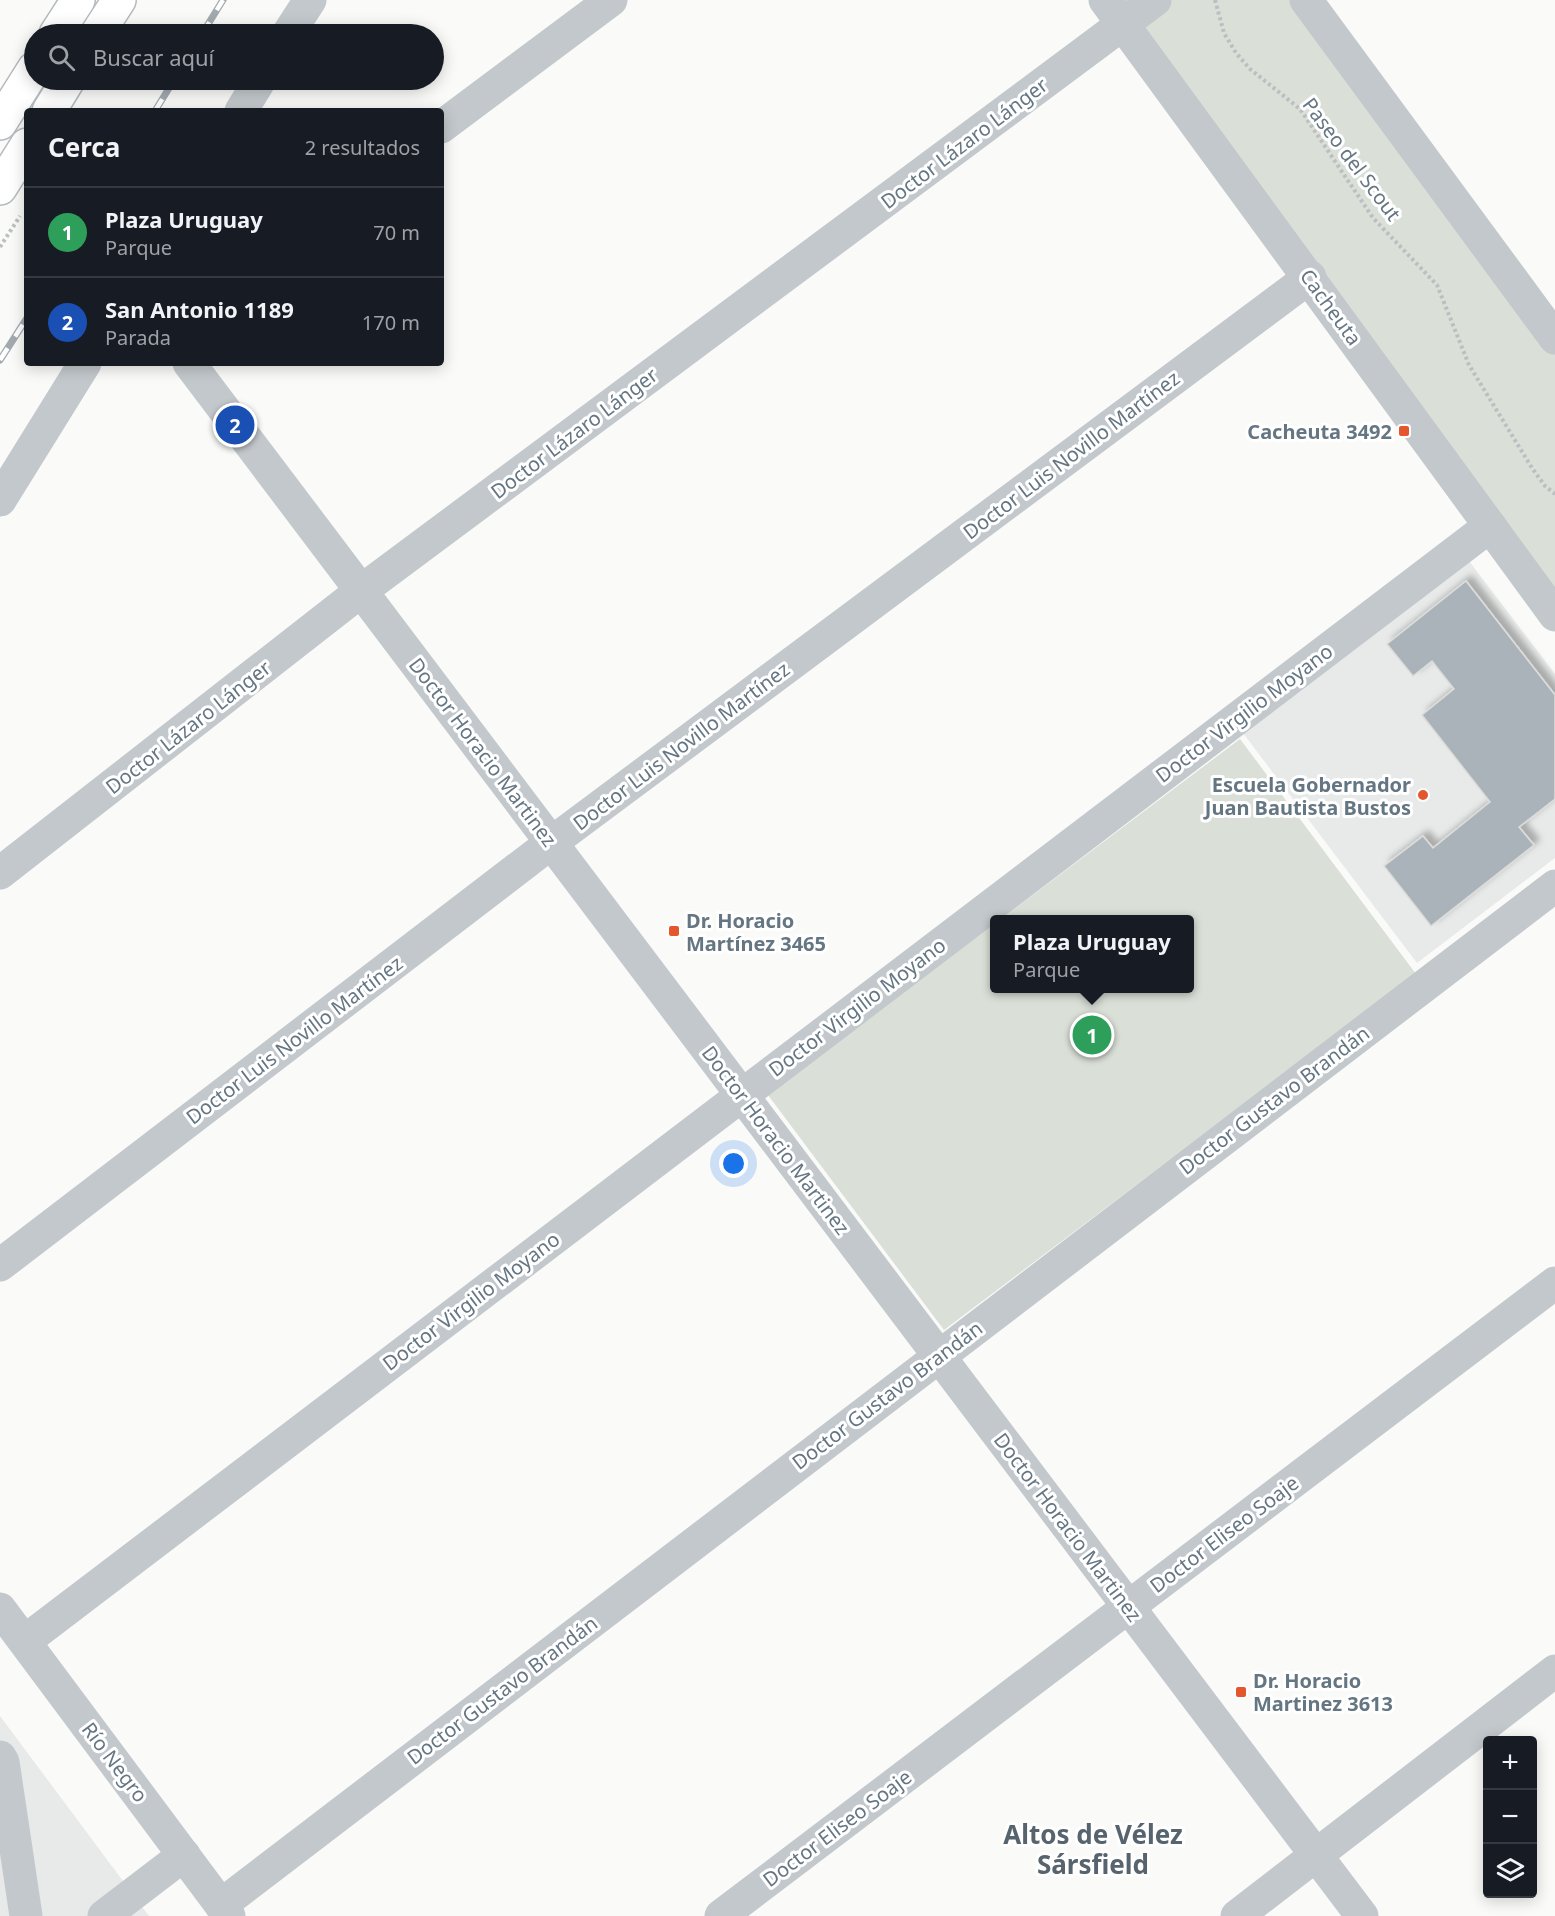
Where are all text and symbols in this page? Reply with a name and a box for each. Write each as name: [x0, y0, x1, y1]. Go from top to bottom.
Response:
search box: [24, 24, 444, 90]
icon: search: [45, 41, 78, 74]
text: Buscar aquí: [93, 42, 214, 72]
street label: Doctor Lázaro Lánger: [875, 71, 1053, 215]
street label: Paseo del Scout: [1297, 92, 1407, 226]
text: Cerca: [48, 129, 120, 165]
text: 2 resultados: [305, 134, 420, 161]
text: Plaza Uruguay: [105, 204, 263, 234]
text: 1: [62, 219, 73, 246]
text: 70 m: [373, 219, 420, 246]
text: Parque: [105, 234, 172, 261]
street label: Cacheuta: [1294, 264, 1368, 350]
text: San Antonio 1189: [105, 294, 294, 324]
text: 2: [62, 309, 73, 336]
text: 170 m: [362, 309, 420, 336]
text: Parada: [105, 324, 171, 351]
street label: Doctor Lázaro Lánger: [485, 361, 663, 505]
street label: Doctor Luis Novillo Martínez: [957, 365, 1185, 545]
pin: 2: [216, 402, 254, 448]
place label: Cacheuta 3492: [1247, 418, 1392, 445]
marker: Cacheuta 3492: [1397, 424, 1411, 438]
street label: Doctor Virgilio Moyano: [1150, 637, 1338, 789]
street label: Doctor Horacio Martinez: [403, 652, 563, 852]
street label: Doctor Lázaro Lánger: [100, 654, 276, 800]
street label: Doctor Luis Novillo Martínez: [567, 656, 795, 836]
place label: Escuela Gobernador Juan Bautista Bustos: [1203, 771, 1411, 821]
marker: Escuela Gobernador Juan Bautista Bustos: [1416, 788, 1430, 802]
place label: Dr. Horacio Martínez 3465: [686, 907, 826, 957]
popup: [990, 915, 1194, 993]
marker: Dr. Horacio Martínez 3465: [667, 924, 681, 938]
text: Plaza Uruguay: [1013, 926, 1171, 956]
street label: Doctor Virgilio Moyano: [763, 931, 951, 1083]
street label: Doctor Luis Novillo Martínez: [180, 950, 408, 1130]
text: Parque: [1013, 956, 1080, 983]
pin: 1: [1072, 1012, 1112, 1058]
street label: Doctor Gustavo Brandán: [1173, 1019, 1375, 1181]
street label: Doctor Horacio Martinez: [696, 1040, 856, 1240]
your location: [719, 1149, 748, 1178]
street label: Doctor Virgilio Moyano: [377, 1225, 565, 1377]
street label: Doctor Gustavo Brandán: [786, 1314, 988, 1476]
street label: Doctor Horacio Martinez: [988, 1427, 1148, 1627]
street label: Doctor Eliseo Soaje: [1144, 1469, 1304, 1599]
street label: Doctor Gustavo Brandán: [401, 1609, 603, 1771]
place label: Dr. Horacio Martinez 3613: [1253, 1667, 1393, 1717]
marker: Dr. Horacio Martinez 3613: [1234, 1685, 1248, 1699]
street label: Río Negro: [76, 1716, 154, 1808]
map controls: [1483, 1736, 1537, 1898]
button: +: [1483, 1736, 1537, 1790]
street label: Doctor Eliseo Soaje: [757, 1763, 917, 1893]
button: −: [1483, 1790, 1537, 1844]
district label: Altos de Vélez Sársfield: [1003, 1816, 1183, 1882]
button: layers: [1483, 1844, 1537, 1898]

